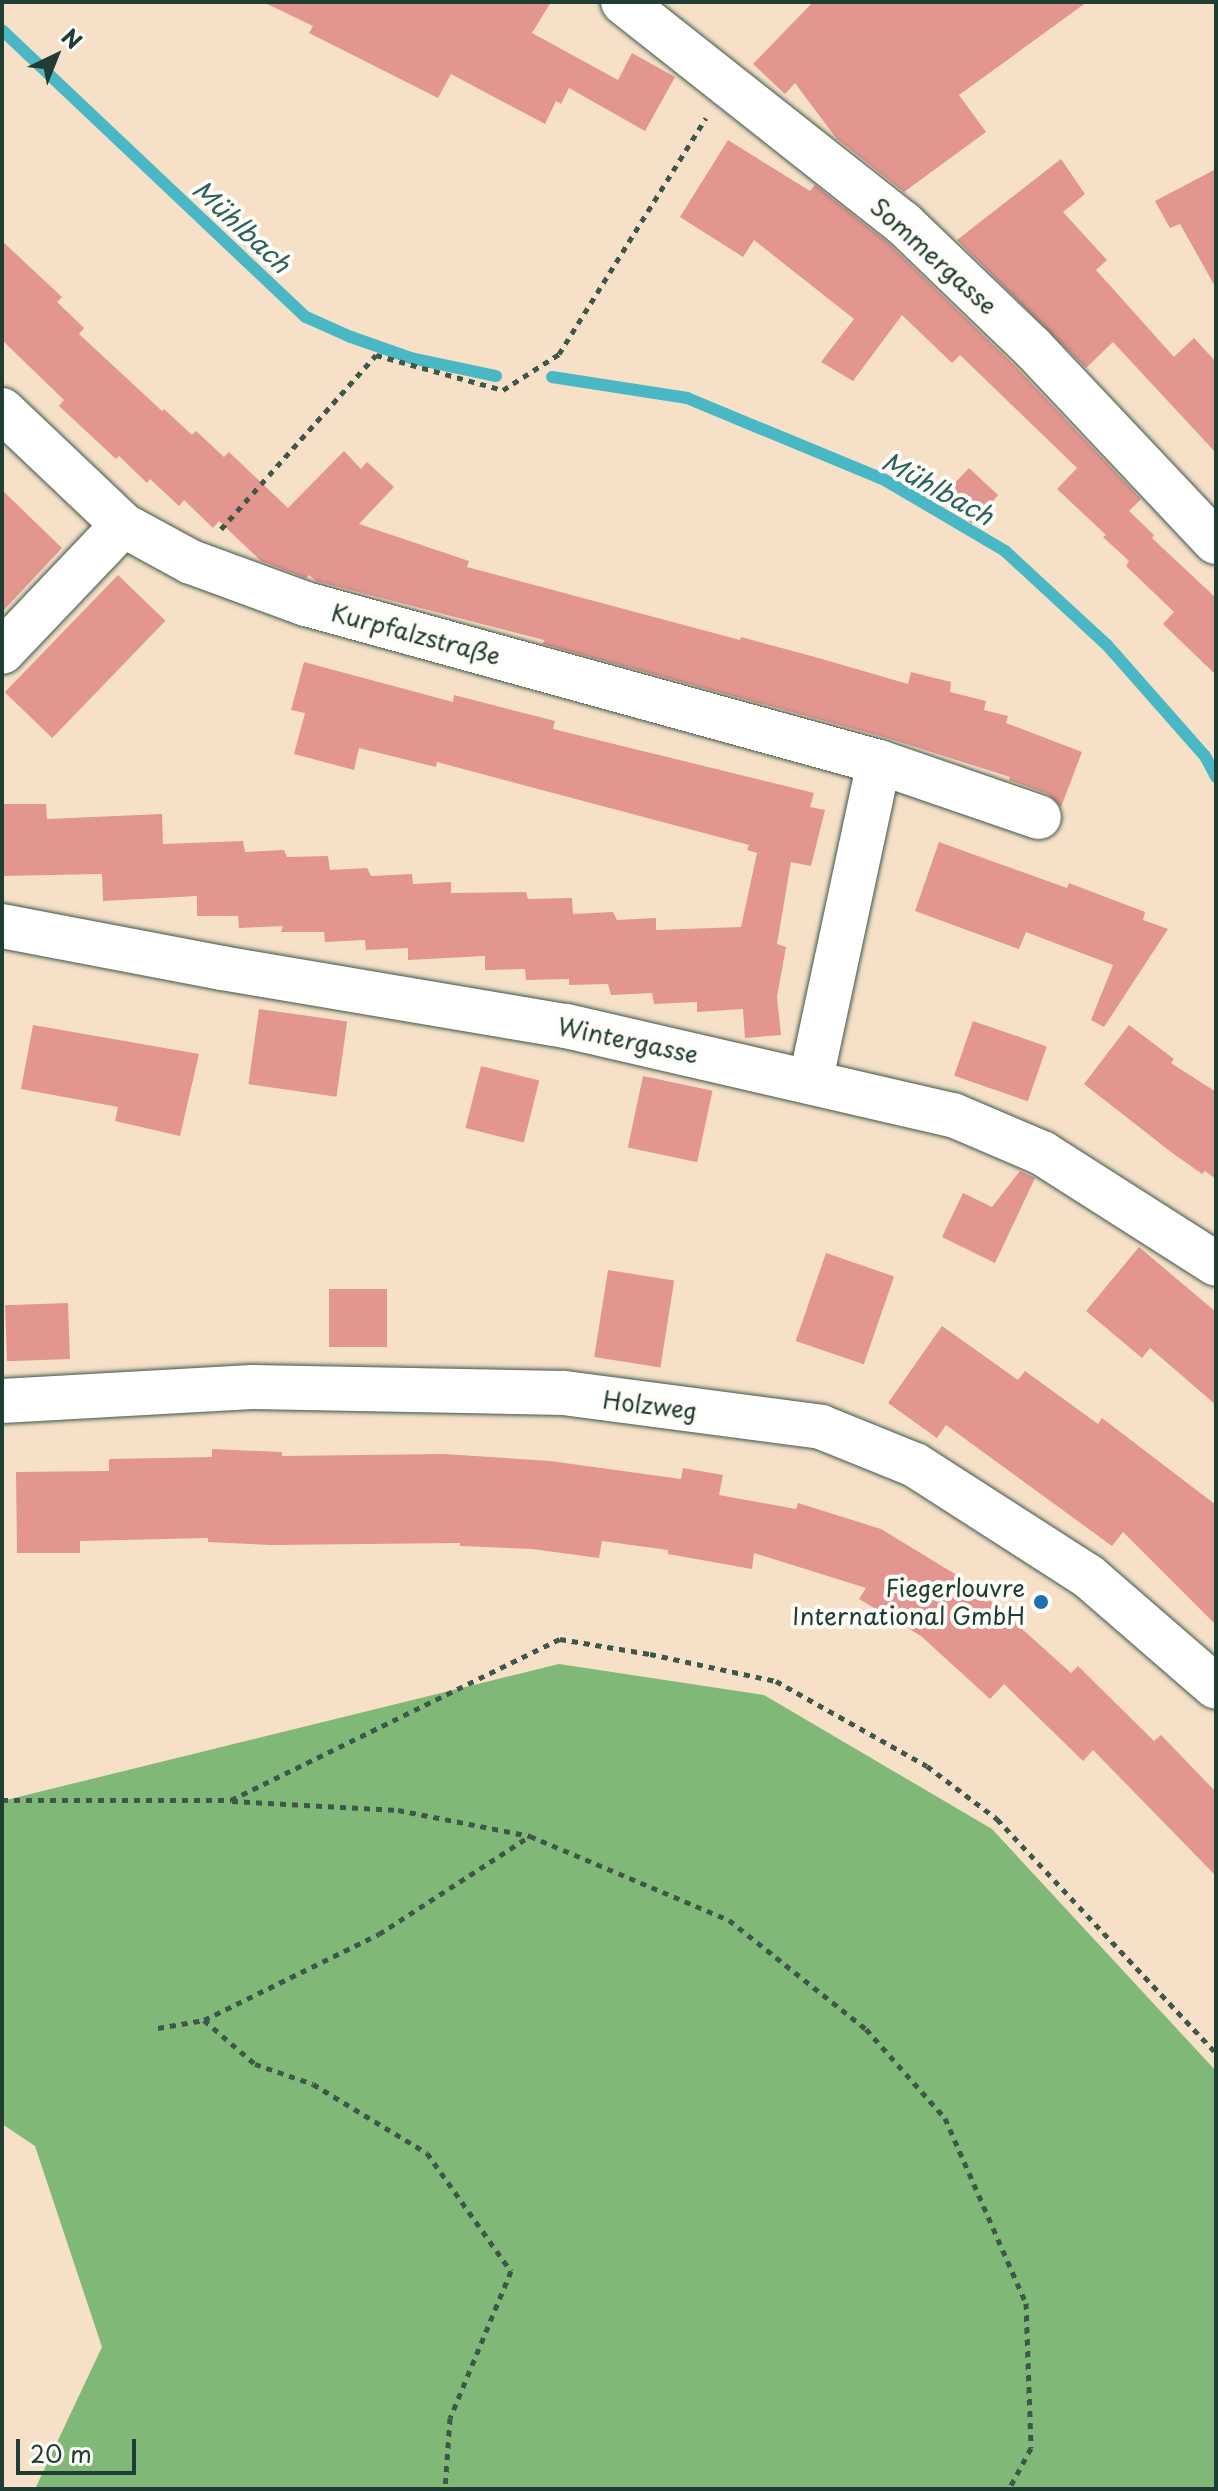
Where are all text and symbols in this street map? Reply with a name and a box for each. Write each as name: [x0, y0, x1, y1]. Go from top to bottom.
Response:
north arrow: [16, 16, 96, 96]
text: N: [55, 20, 90, 56]
water label: Mühlbach: [187, 173, 297, 279]
street label: Sommergasse: [865, 192, 1003, 320]
water label: Mühlbach: [877, 445, 999, 531]
street label: Kurpfalzstraße: [328, 598, 504, 670]
street label: Wintergasse: [555, 1011, 701, 1069]
street label: Holzweg: [601, 1385, 699, 1425]
place label: Fiegerlouvre International GmbH: [792, 1574, 1025, 1630]
marker: Fiegerlouvre International GmbH: [1032, 1593, 1050, 1611]
scale bar: [20, 2423, 140, 2473]
text: 20 m: [30, 2435, 92, 2471]

